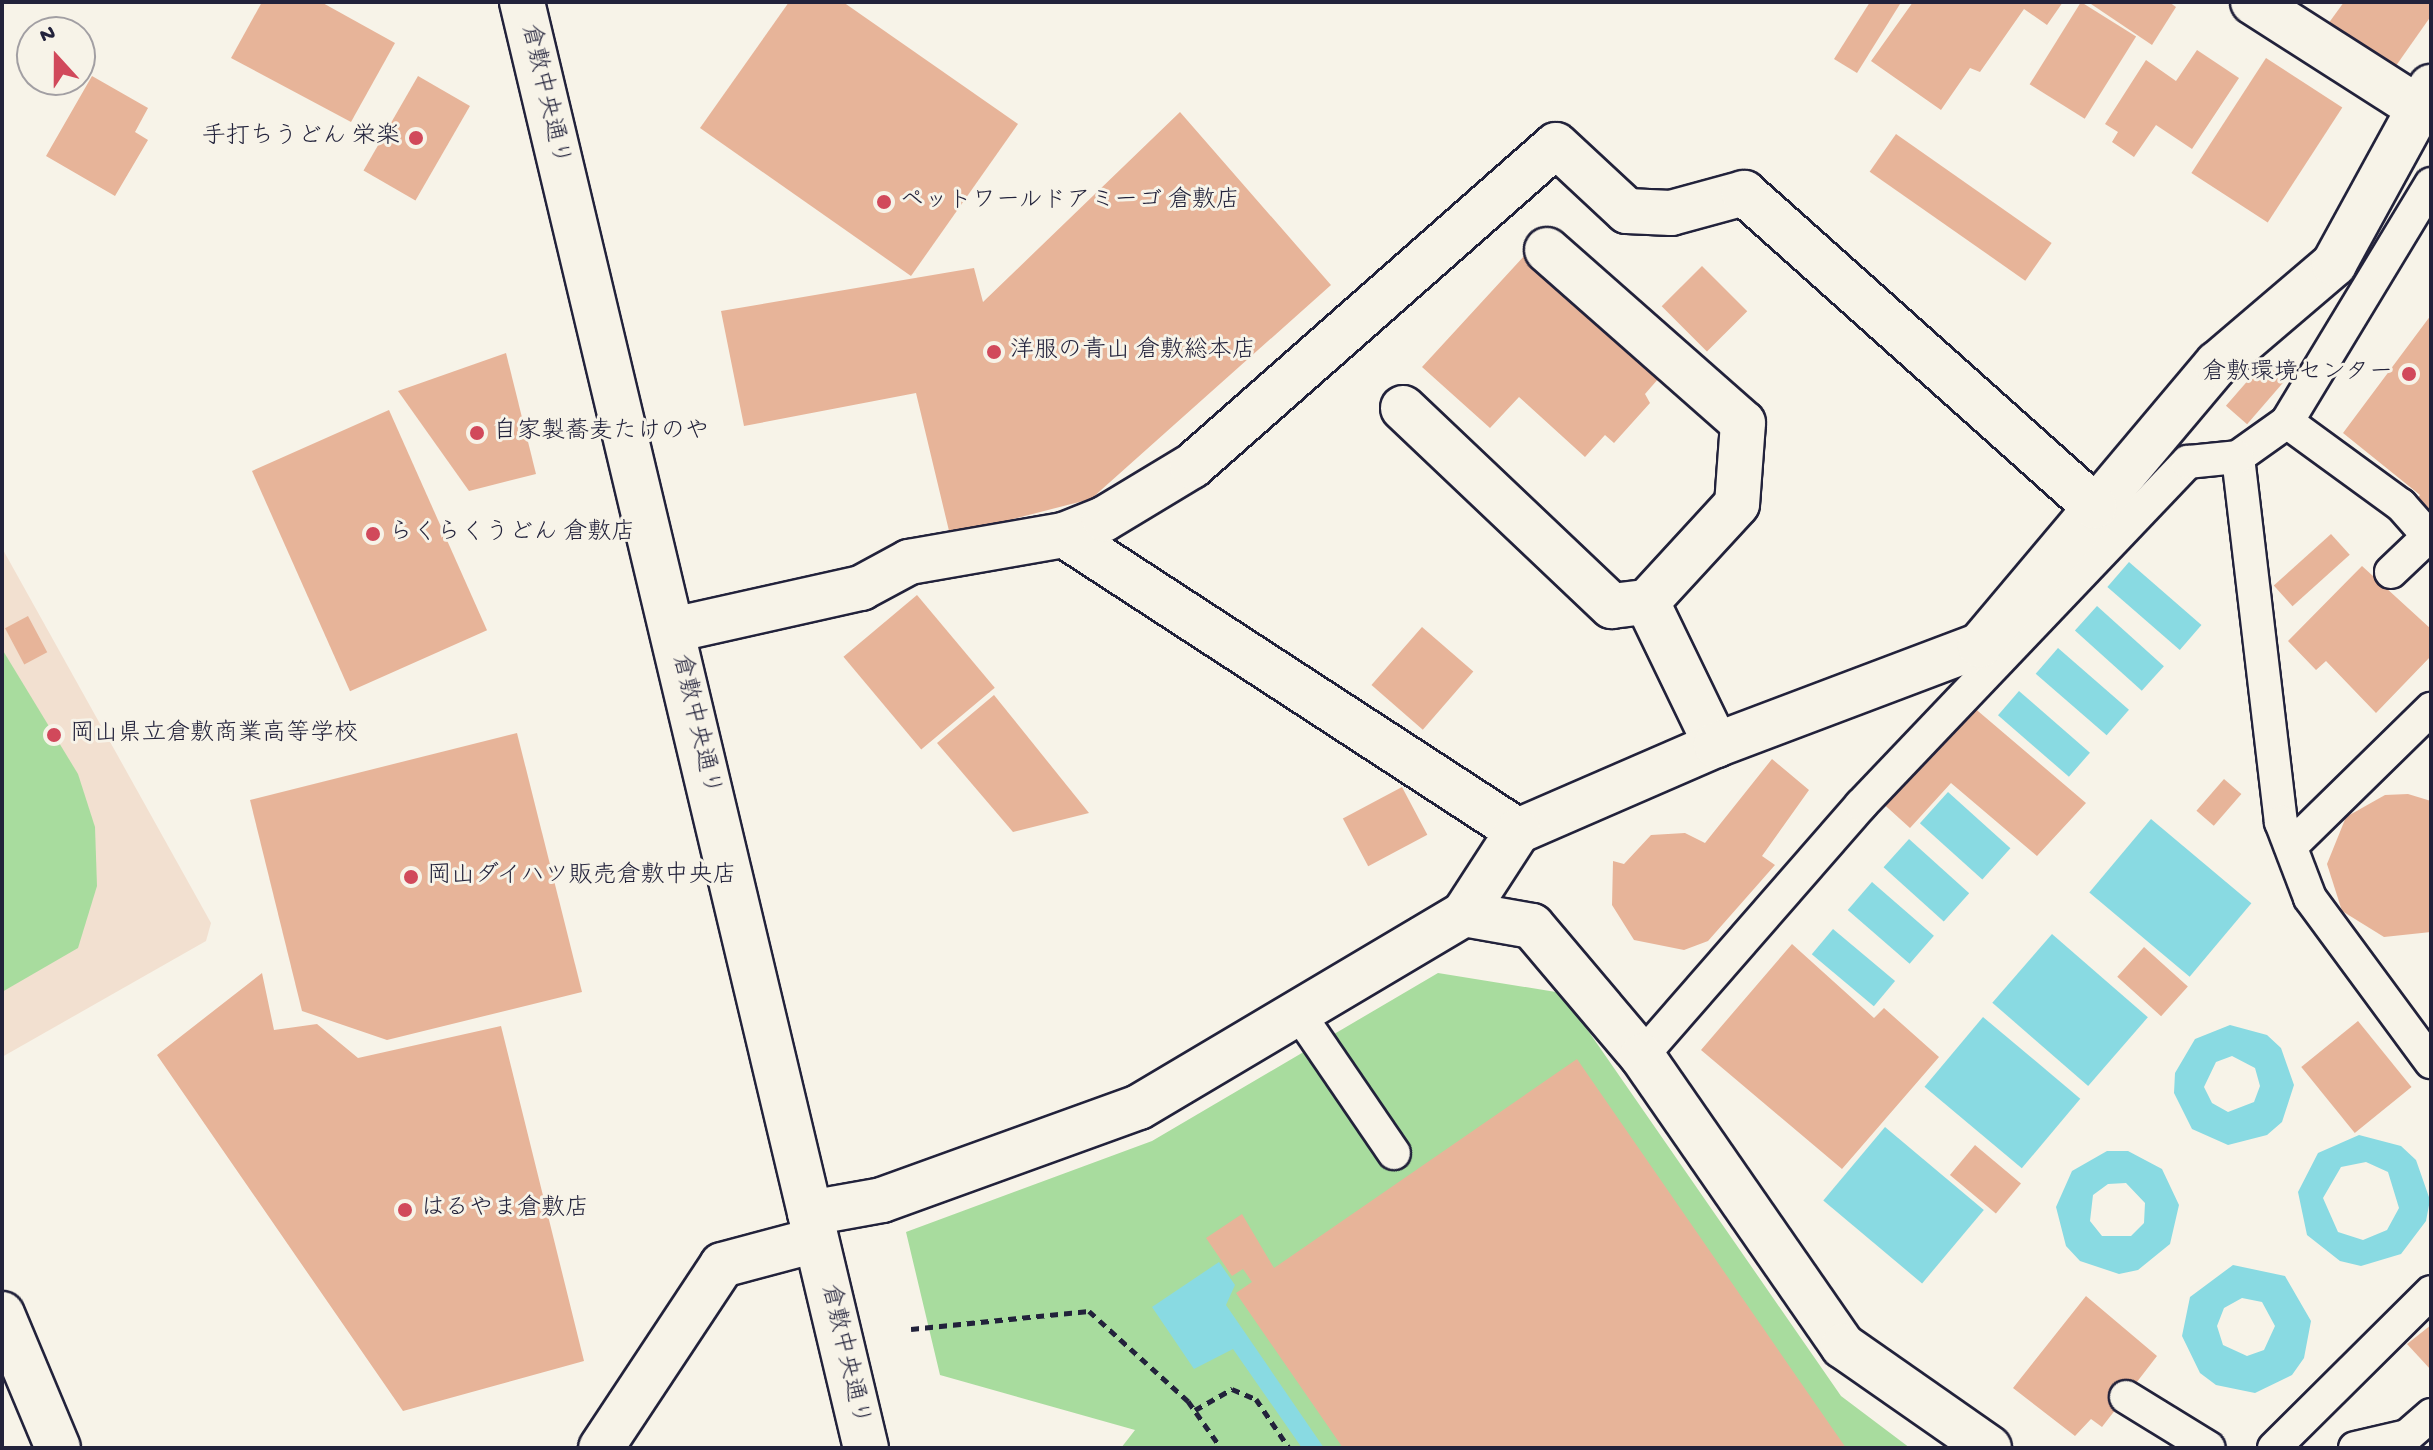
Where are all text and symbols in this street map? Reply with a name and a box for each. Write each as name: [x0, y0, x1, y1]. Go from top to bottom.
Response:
north arrow: [16, 16, 96, 96]
text: N: [37, 21, 59, 50]
street label: 倉敷中央通り: [514, 22, 574, 168]
place label: 手打ちうどん 栄楽: [202, 124, 400, 152]
marker: 手打ちうどん 栄楽: [407, 129, 425, 147]
place label: ペットワールドアミーゴ 倉敷店: [900, 188, 1241, 216]
marker: ペットワールドアミーゴ 倉敷店: [875, 193, 893, 211]
place label: 洋服の青山 倉敷総本店: [1010, 338, 1256, 366]
marker: 洋服の青山 倉敷総本店: [985, 343, 1003, 361]
place label: 倉敷環境センター: [2201, 360, 2393, 388]
marker: 倉敷環境センター: [2400, 365, 2418, 383]
place label: 自家製蕎麦たけのや: [493, 419, 709, 447]
marker: 自家製蕎麦たけのや: [468, 424, 486, 442]
place label: らくらくうどん 倉敷店: [389, 520, 635, 548]
marker: らくらくうどん 倉敷店: [364, 525, 382, 543]
street label: 倉敷中央通り: [665, 652, 725, 798]
place label: 岡山県立倉敷商業高等学校: [70, 721, 358, 749]
marker: 岡山県立倉敷商業高等学校: [45, 726, 63, 744]
place label: 岡山ダイハツ販売倉敷中央店: [427, 863, 739, 891]
marker: 岡山ダイハツ販売倉敷中央店: [402, 868, 420, 886]
place label: はるやま倉敷店: [421, 1196, 589, 1224]
marker: はるやま倉敷店: [396, 1201, 414, 1219]
street label: 倉敷中央通り: [814, 1282, 874, 1428]

